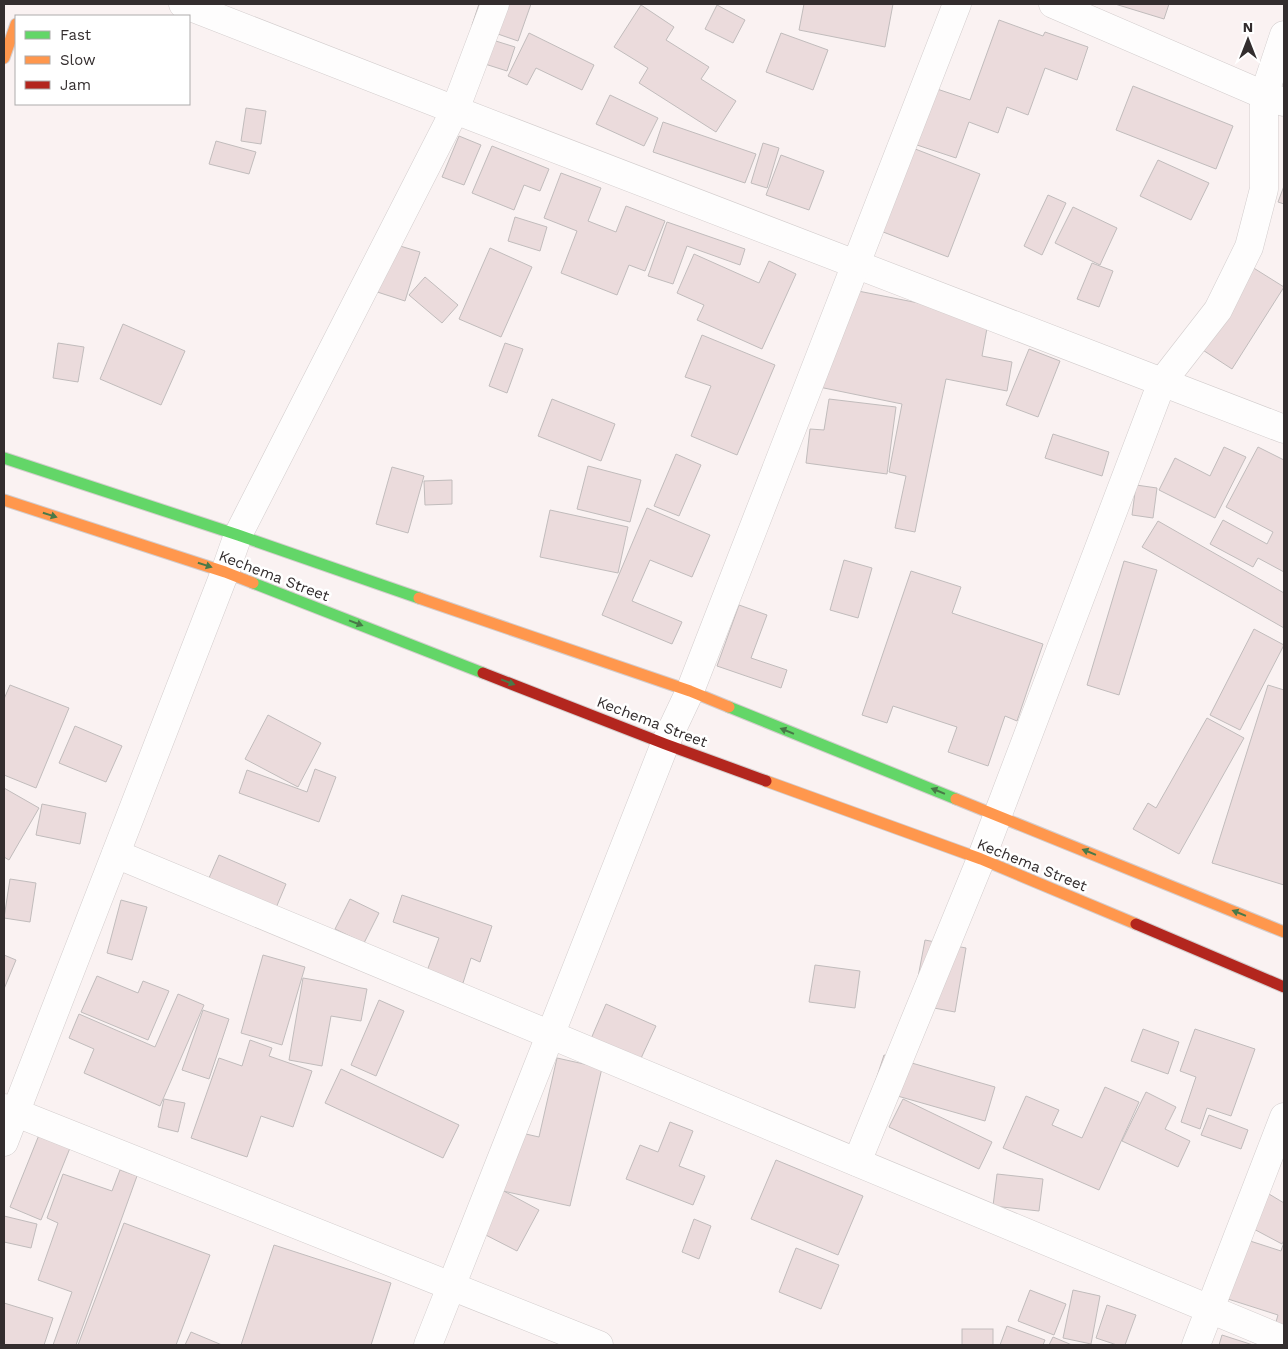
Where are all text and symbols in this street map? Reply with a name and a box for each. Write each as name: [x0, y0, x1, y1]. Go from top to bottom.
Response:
legend: [15, 15, 190, 105]
north arrow: [1223, 15, 1273, 65]
text: N: [1243, 19, 1253, 35]
text: Fast: [60, 26, 92, 44]
text: Slow: [60, 51, 96, 69]
text: Jam: [60, 76, 91, 94]
one-way arrow: [43, 511, 58, 519]
street label: Kechema Street: [216, 547, 332, 606]
one-way arrow: [197, 562, 212, 570]
one-way arrow: [349, 620, 364, 627]
one-way arrow: [501, 678, 516, 686]
street label: Kechema Street: [594, 693, 710, 752]
one-way arrow: [780, 726, 794, 734]
one-way arrow: [930, 787, 945, 795]
street label: Kechema Street: [974, 835, 1090, 896]
one-way arrow: [1081, 848, 1096, 855]
one-way arrow: [1232, 909, 1246, 917]

